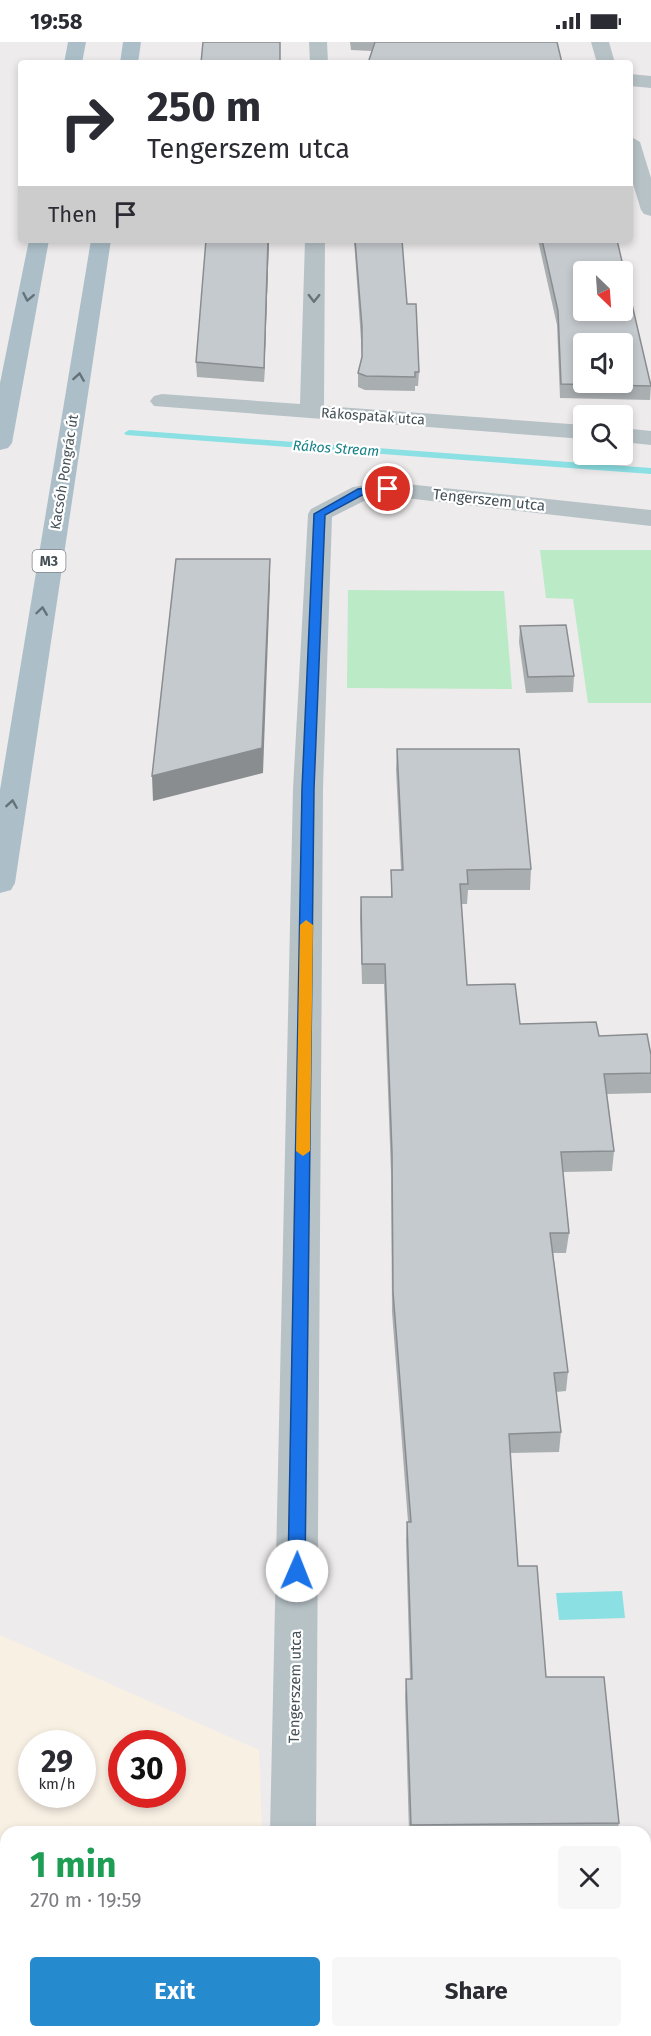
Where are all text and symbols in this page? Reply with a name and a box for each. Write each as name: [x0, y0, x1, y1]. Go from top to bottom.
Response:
text: 19:58: [30, 8, 83, 35]
text: 250 m: [147, 82, 261, 132]
icon: right: [48, 84, 126, 162]
text: Tengerszem utca: [147, 133, 350, 165]
icon: arrive: [109, 198, 142, 231]
text: Then: [48, 201, 97, 228]
north arrow: [573, 261, 633, 321]
map controls: [573, 261, 633, 465]
one-way arrow: [22, 292, 35, 302]
one-way arrow: [308, 294, 320, 303]
button: sound: [573, 333, 633, 393]
one-way arrow: [73, 373, 85, 382]
street label: Rákospatak utca: [320, 404, 425, 429]
button: search: [573, 405, 633, 465]
street label: Kacsóh Pongrác út: [47, 412, 82, 531]
water label: Rákos Stream: [292, 437, 380, 460]
pin: [362, 463, 413, 514]
icon: arrive: [371, 472, 404, 505]
street label: Tengerszem utca: [432, 485, 546, 515]
road number: M3: [32, 550, 66, 572]
one-way arrow: [35, 607, 47, 616]
one-way arrow: [6, 800, 18, 809]
position arrow: [265, 1539, 329, 1603]
street label: Tengerszem utca: [285, 1630, 305, 1744]
speed limit sign: 30: [108, 1730, 186, 1808]
text: 29: [41, 1744, 73, 1780]
text: km/h: [38, 1775, 76, 1793]
text: 1 min: [30, 1843, 117, 1887]
button: close: [558, 1846, 621, 1909]
text: 270 m · 19:59: [30, 1888, 142, 1912]
button: Exit: [30, 1957, 320, 2026]
button: Share: [332, 1957, 621, 2026]

